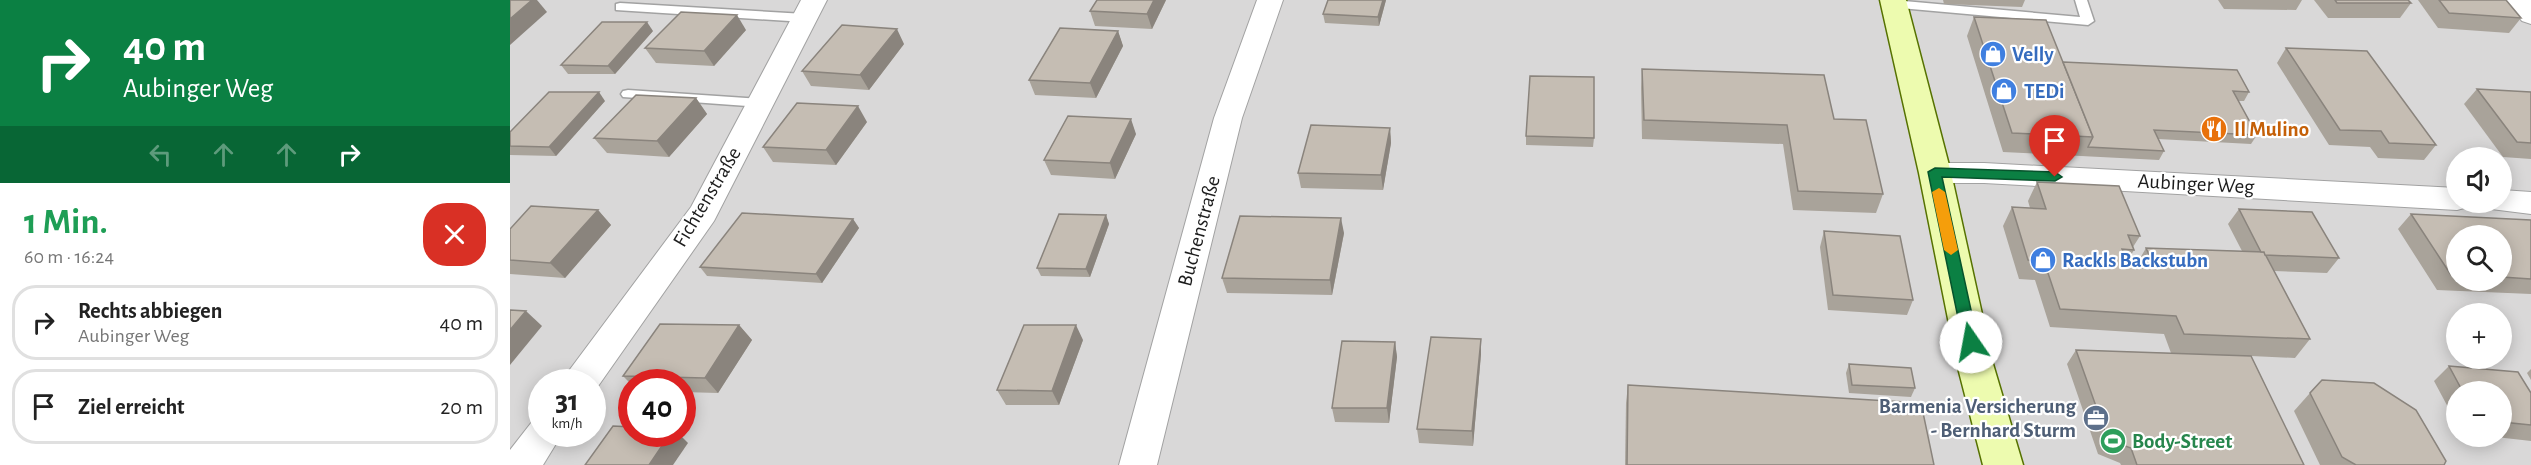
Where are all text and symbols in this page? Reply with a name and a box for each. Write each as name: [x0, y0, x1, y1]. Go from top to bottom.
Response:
icon: right: [24, 24, 102, 102]
text: 40 m: [123, 26, 206, 68]
shop icon: Velly: [1978, 39, 2008, 69]
place label: Velly: [2012, 44, 2054, 65]
text: Aubinger Weg: [123, 75, 273, 102]
shop icon: TEDi: [1989, 76, 2019, 106]
place label: TEDi: [2024, 81, 2064, 102]
restaurant icon: Il Mulino: [2199, 114, 2229, 144]
pin: [2029, 115, 2080, 177]
place label: Il Mulino: [2234, 119, 2309, 140]
icon: arrive: [2038, 124, 2071, 157]
icon: left: [144, 138, 177, 171]
icon: ahead: [207, 138, 240, 171]
icon: ahead: [270, 138, 303, 171]
icon: right: [333, 138, 366, 171]
street label: Fichtenstraße: [669, 144, 745, 250]
map controls: [2446, 147, 2512, 447]
button: sound: [2446, 147, 2512, 213]
street label: Aubinger Weg: [2137, 170, 2256, 198]
street label: Buchenstraße: [1174, 173, 1224, 289]
button: close: [423, 203, 486, 266]
text: 1 Min.: [24, 204, 108, 240]
button: search: [2446, 225, 2512, 291]
shop icon: Rackls Backstubn: [2028, 245, 2058, 275]
text: 60 m · 16:24: [24, 247, 114, 267]
place label: Rackls Backstubn: [2062, 250, 2208, 271]
text: Rechts abbiegen: [78, 300, 222, 322]
button: +: [2446, 303, 2512, 369]
icon: right: [27, 306, 60, 339]
position arrow: [1939, 310, 2003, 374]
text: 40 m: [440, 312, 483, 334]
text: Aubinger Weg: [78, 326, 189, 346]
speed limit sign: 40: [618, 369, 696, 447]
button: −: [2446, 381, 2512, 447]
text: 31: [555, 386, 579, 416]
icon: arrive: [27, 390, 60, 423]
text: Ziel erreicht: [78, 396, 185, 418]
text: 20 m: [440, 396, 483, 418]
place label: Barmenia Versicherung - Bernhard Sturm: [1879, 396, 2076, 441]
office icon: Barmenia Versicherung - Bernhard Sturm: [2081, 403, 2111, 433]
text: km/h: [552, 416, 582, 431]
sports icon: Body-Street: [2098, 426, 2128, 456]
place label: Body-Street: [2132, 431, 2232, 452]

